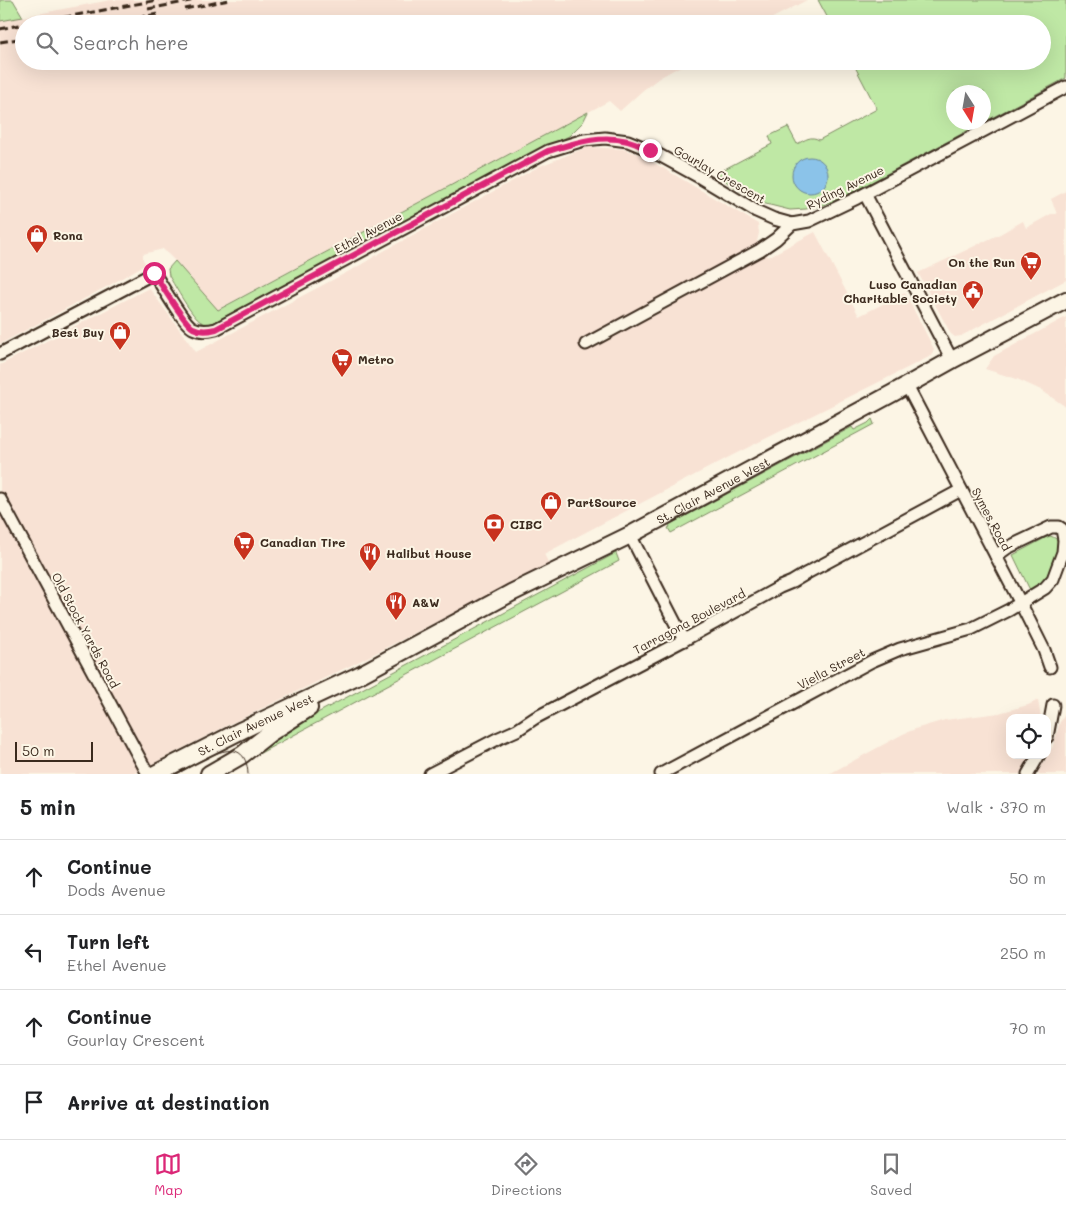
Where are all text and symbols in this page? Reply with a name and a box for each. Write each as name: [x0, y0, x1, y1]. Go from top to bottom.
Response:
search box: [15, 15, 1051, 70]
icon: search: [33, 29, 61, 57]
text: Search here: [73, 30, 189, 55]
north arrow: [946, 85, 991, 130]
route end: [639, 139, 662, 162]
street label: Gourlay Crescent: [671, 141, 769, 207]
street label: Ryding Avenue: [804, 161, 886, 213]
street label: Ethel Avenue: [331, 207, 405, 257]
shop icon: Rona: [25, 223, 49, 254]
place label: Rona: [53, 227, 83, 243]
supermarket icon: On the Run: [1019, 250, 1043, 281]
place label: On the Run: [948, 254, 1015, 270]
route start: [143, 262, 166, 285]
place label: Luso Canadian Charitable Society: [843, 276, 957, 306]
public building icon: Luso Canadian Charitable Society: [961, 279, 985, 310]
shop icon: Best Buy: [108, 320, 132, 351]
place label: Best Buy: [52, 324, 104, 340]
supermarket icon: Metro: [330, 347, 354, 378]
place label: Metro: [358, 351, 394, 367]
street label: St. Clair Avenue West: [653, 453, 772, 527]
street label: Symes Road: [969, 485, 1016, 554]
shop icon: PartSource: [539, 490, 563, 521]
place label: PartSource: [567, 494, 636, 510]
bank icon: CIBC: [482, 512, 506, 543]
place label: CIBC: [510, 516, 542, 532]
supermarket icon: Canadian Tire: [232, 530, 256, 561]
place label: Canadian Tire: [260, 534, 345, 550]
restaurant icon: Halibut House: [358, 541, 382, 572]
place label: Halibut House: [386, 545, 472, 561]
street label: Old Stock Yards Road: [49, 569, 124, 691]
street label: Tarragona Boulevard: [630, 584, 748, 657]
restaurant icon: A&W: [384, 590, 408, 621]
place label: A&W: [412, 594, 440, 610]
street label: Viella Street: [794, 643, 868, 693]
street label: St. Clair Avenue West: [195, 690, 316, 759]
map controls: [1006, 714, 1051, 759]
button: locate: [1006, 714, 1051, 759]
scale bar: [15, 739, 92, 762]
text: 50 m: [22, 741, 54, 760]
text: 5 min: [20, 793, 76, 820]
text: Walk · 370 m: [946, 796, 1046, 817]
text: Continue: [67, 854, 152, 879]
icon: ahead: [20, 863, 48, 891]
text: 50 m: [1009, 867, 1046, 888]
text: Dods Avenue: [67, 879, 166, 900]
text: Turn left: [67, 929, 150, 954]
icon: left: [20, 938, 48, 966]
text: 250 m: [1000, 942, 1046, 963]
text: Ethel Avenue: [67, 954, 167, 975]
text: Continue: [67, 1004, 152, 1029]
icon: ahead: [20, 1013, 48, 1041]
text: 70 m: [1009, 1017, 1046, 1038]
text: Gourlay Crescent: [67, 1029, 205, 1050]
icon: arrive: [20, 1088, 48, 1116]
text: Arrive at destination: [67, 1090, 270, 1115]
tab: Map: [154, 1150, 183, 1199]
tab: Directions: [491, 1150, 562, 1199]
tab: Saved: [870, 1150, 912, 1199]

